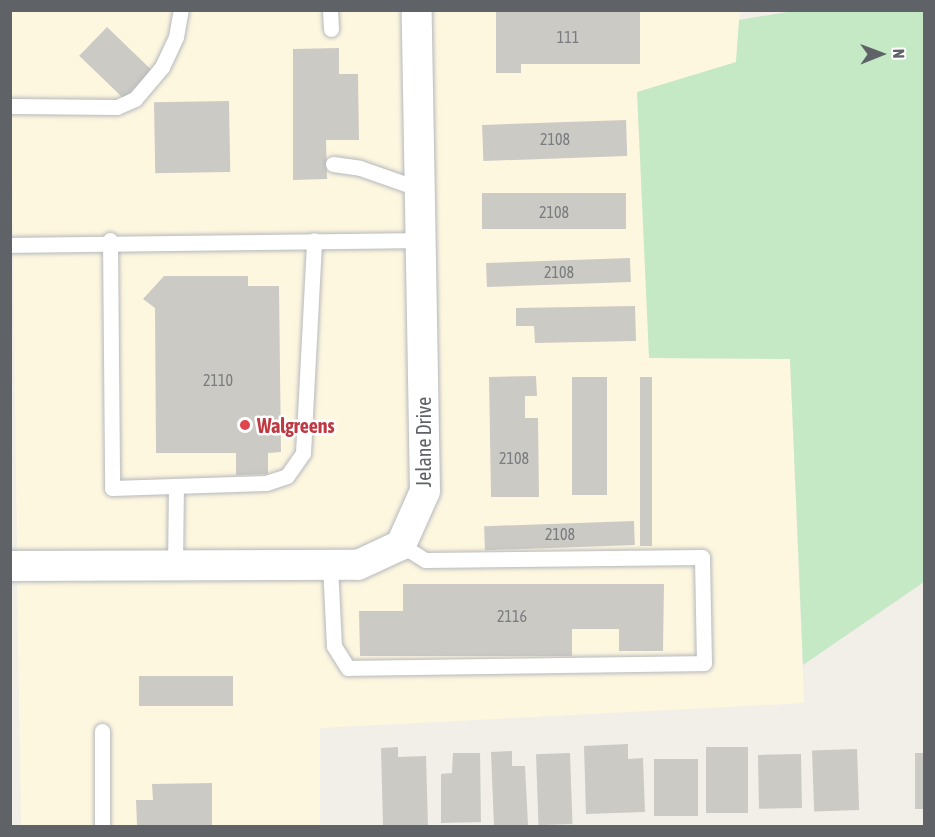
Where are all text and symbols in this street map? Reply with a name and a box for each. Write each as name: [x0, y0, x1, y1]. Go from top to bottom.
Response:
north arrow: [851, 24, 911, 84]
house number: 111: [557, 27, 579, 47]
text: N: [890, 49, 908, 59]
house number: 2108: [540, 129, 570, 149]
house number: 2108: [539, 202, 569, 222]
house number: 2108: [544, 262, 574, 282]
house number: 2110: [203, 370, 233, 390]
street label: Jelane Drive: [411, 397, 435, 487]
place label: Walgreens: [257, 413, 335, 437]
marker: Walgreens: [238, 418, 252, 432]
house number: 2108: [499, 448, 529, 468]
house number: 2108: [545, 524, 575, 544]
house number: 2116: [497, 606, 527, 626]

